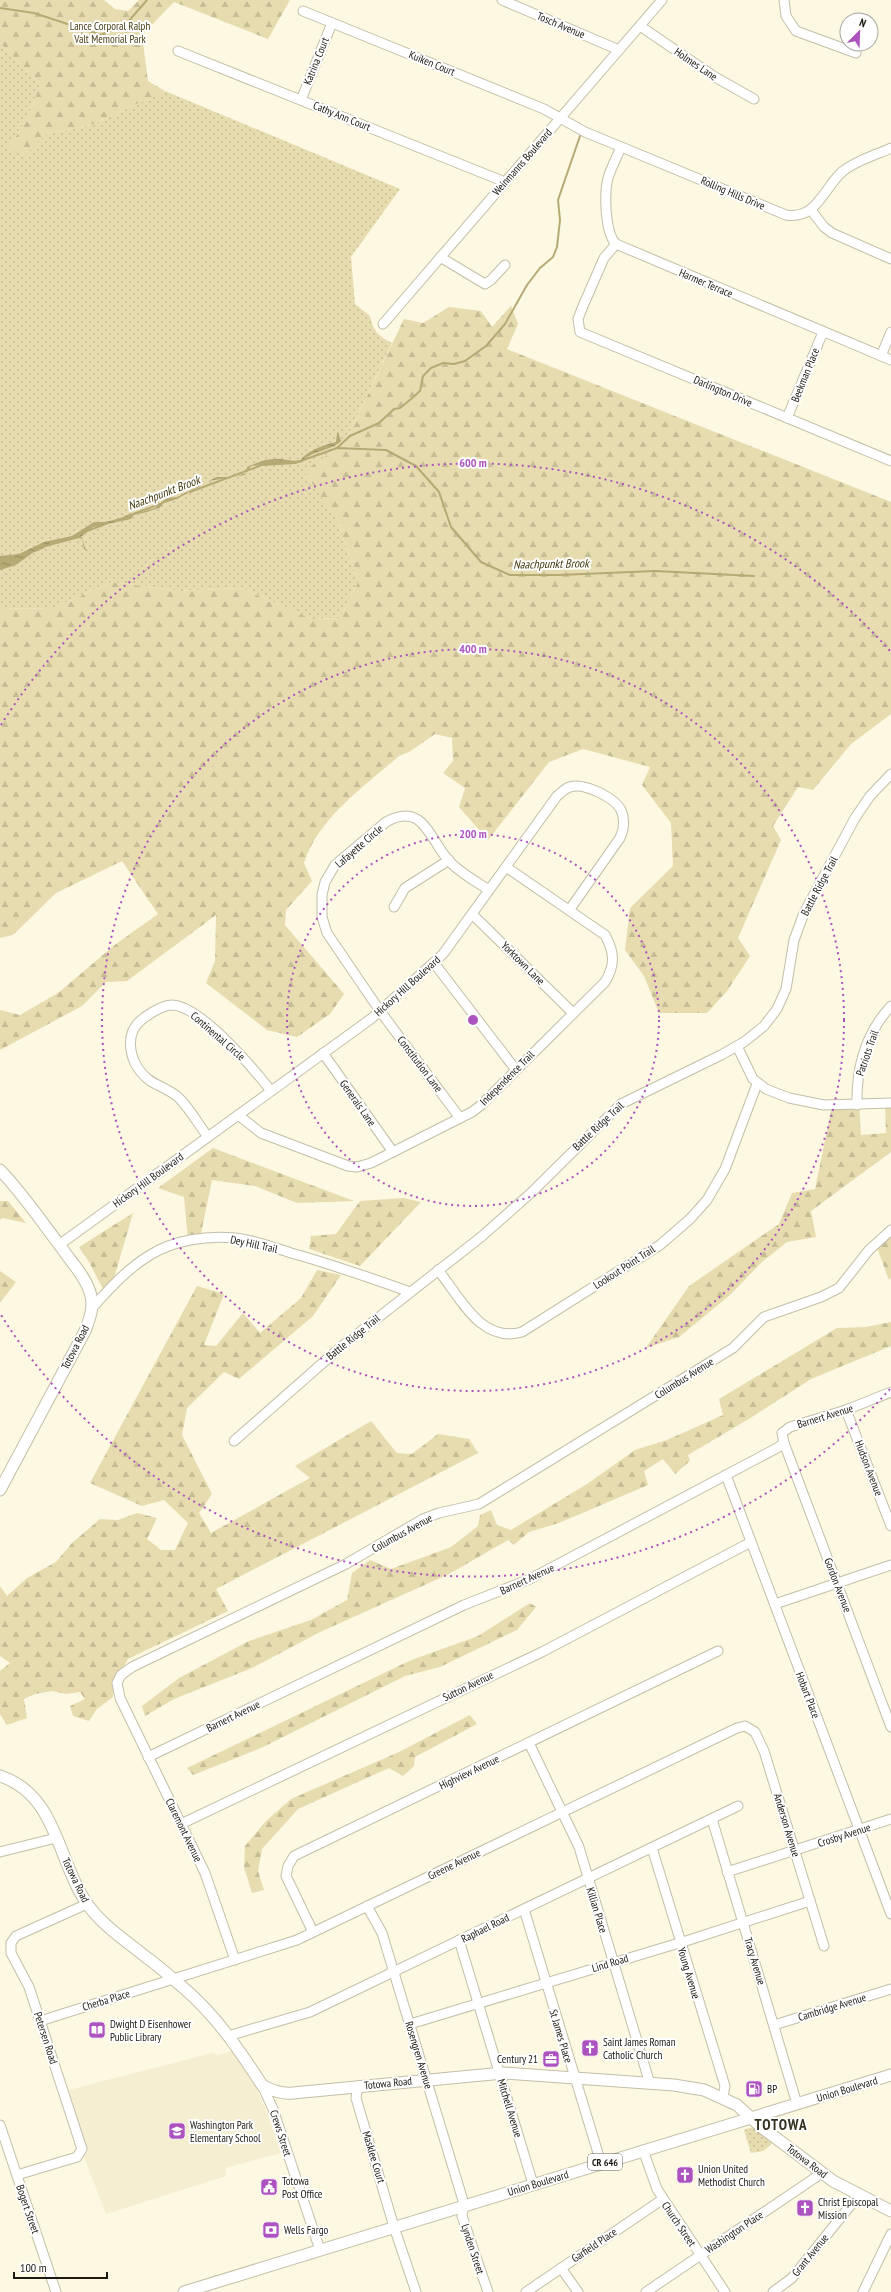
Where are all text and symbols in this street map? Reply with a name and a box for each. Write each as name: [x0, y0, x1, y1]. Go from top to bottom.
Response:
street label: Tosch Avenue: [535, 9, 588, 42]
north arrow: [839, 12, 879, 52]
text: N: [857, 15, 868, 30]
park label: Lance Corporal Ralph Valt Memorial Park: [70, 19, 150, 46]
street label: Katrina Court: [300, 35, 332, 87]
street label: Holmes Lane: [672, 44, 721, 84]
street label: Kuiken Court: [407, 47, 457, 79]
street label: Cathy Ann Court: [311, 98, 373, 134]
street label: Weinmanns Boulevard: [489, 126, 555, 198]
street label: Rolling Hills Drive: [699, 173, 768, 213]
street label: Harmer Terrace: [677, 265, 735, 301]
street label: Beekman Place: [788, 345, 822, 404]
street label: Darlington Drive: [691, 372, 755, 410]
text: 600 m: [459, 455, 487, 470]
water label: Naachpunkt Brook: [126, 471, 203, 513]
water label: Naachpunkt Brook: [513, 555, 590, 572]
text: 400 m: [459, 641, 487, 656]
street label: Lafayette Circle: [332, 821, 386, 871]
text: 200 m: [459, 826, 487, 841]
street label: Battle Ridge Trail: [798, 854, 841, 918]
street label: Yorktown Lane: [498, 938, 548, 988]
street label: Hickory Hill Boulevard: [371, 953, 443, 1019]
street label: Continental Circle: [188, 1009, 248, 1064]
centre of rings: [466, 1013, 480, 1027]
street label: Patriots Trail: [853, 1028, 881, 1078]
street label: Constitution Lane: [394, 1033, 446, 1095]
street label: Independence Trail: [477, 1047, 538, 1108]
street label: Generals Lane: [337, 1077, 379, 1129]
street label: Battle Ridge Trail: [569, 1098, 627, 1153]
street label: Hickory Hill Boulevard: [110, 1149, 186, 1210]
street label: Dey Hill Trail: [229, 1232, 279, 1256]
street label: Lookout Point Trail: [591, 1242, 658, 1292]
street label: Battle Ridge Trail: [323, 1311, 383, 1363]
street label: Totowa Road: [58, 1322, 92, 1372]
street label: Columbus Avenue: [652, 1354, 717, 1402]
street label: Barnert Avenue: [795, 1401, 855, 1431]
street label: Hudson Avenue: [852, 1438, 886, 1498]
street label: Columbus Avenue: [369, 1510, 435, 1555]
street label: Gordon Avenue: [821, 1556, 855, 1615]
street label: Barnert Avenue: [498, 1560, 557, 1598]
street label: Sutton Avenue: [440, 1667, 496, 1704]
street label: Hobart Place: [793, 1670, 823, 1721]
street label: Barnert Avenue: [204, 1697, 263, 1735]
street label: Highview Avenue: [437, 1751, 502, 1793]
street label: Anderson Avenue: [771, 1792, 803, 1859]
street label: Claremont Avenue: [163, 1796, 206, 1865]
street label: Crosby Avenue: [816, 1820, 873, 1850]
street label: Greene Avenue: [425, 1845, 483, 1883]
street label: Totowa Road: [59, 1855, 93, 1905]
street label: Killian Place: [583, 1885, 611, 1935]
street label: Raphael Road: [459, 1910, 512, 1946]
street label: Tracy Avenue: [741, 1936, 769, 1987]
street label: Young Avenue: [675, 1946, 704, 2001]
street label: Lind Road: [590, 1951, 630, 1975]
street label: Cherba Place: [80, 1986, 132, 2014]
street label: Cambridge Avenue: [796, 1990, 868, 2024]
street label: St James Place: [546, 2008, 576, 2065]
street label: Petersen Road: [31, 2010, 61, 2066]
place label: Dwight D Eisenhower Public Library: [110, 2017, 191, 2044]
library icon: Dwight D Eisenhower Public Library: [87, 2020, 107, 2040]
street label: Rosengren Avenue: [402, 2020, 436, 2091]
place label: Saint James Roman Catholic Church: [603, 2035, 676, 2062]
church icon: Saint James Roman Catholic Church: [580, 2038, 600, 2058]
office icon: Century 21: [541, 2049, 561, 2069]
place label: Century 21: [497, 2052, 538, 2066]
street label: Totowa Road: [363, 2073, 413, 2092]
street label: Union Boulevard: [815, 2073, 879, 2105]
street label: Mitchell Avenue: [494, 2077, 526, 2139]
fuel station icon: BP: [744, 2079, 764, 2099]
place label: BP: [767, 2082, 777, 2096]
street label: Crews Street: [267, 2108, 295, 2158]
district label: TOTOWA: [755, 2115, 807, 2134]
place label: Washington Park Elementary School: [190, 2118, 261, 2145]
school or university icon: Washington Park Elementary School: [167, 2121, 187, 2141]
street label: Masklee Court: [359, 2129, 389, 2185]
street label: Totowa Road: [784, 2141, 831, 2181]
road number: CR 646: [588, 2154, 622, 2170]
place label: Union United Methodist Church: [698, 2162, 765, 2189]
church icon: Union United Methodist Church: [675, 2165, 695, 2185]
street label: Union Boulevard: [506, 2167, 570, 2199]
place label: Totowa Post Office: [282, 2174, 323, 2201]
public building icon: Totowa Post Office: [259, 2177, 279, 2197]
street label: Bogert Street: [13, 2183, 43, 2235]
place label: Christ Episcopal Mission: [818, 2195, 879, 2222]
church icon: Christ Episcopal Mission: [795, 2198, 815, 2218]
street label: Church Street: [659, 2199, 699, 2249]
street label: Washington Place: [702, 2207, 766, 2257]
bank icon: Wells Fargo: [261, 2220, 281, 2240]
street label: Lynden Street: [458, 2222, 488, 2276]
place label: Wells Fargo: [284, 2223, 328, 2237]
street label: Garfield Place: [569, 2224, 620, 2265]
street label: Grant Avenue: [789, 2231, 832, 2279]
scale bar: [14, 2254, 107, 2280]
text: 100 m: [20, 2260, 47, 2275]

